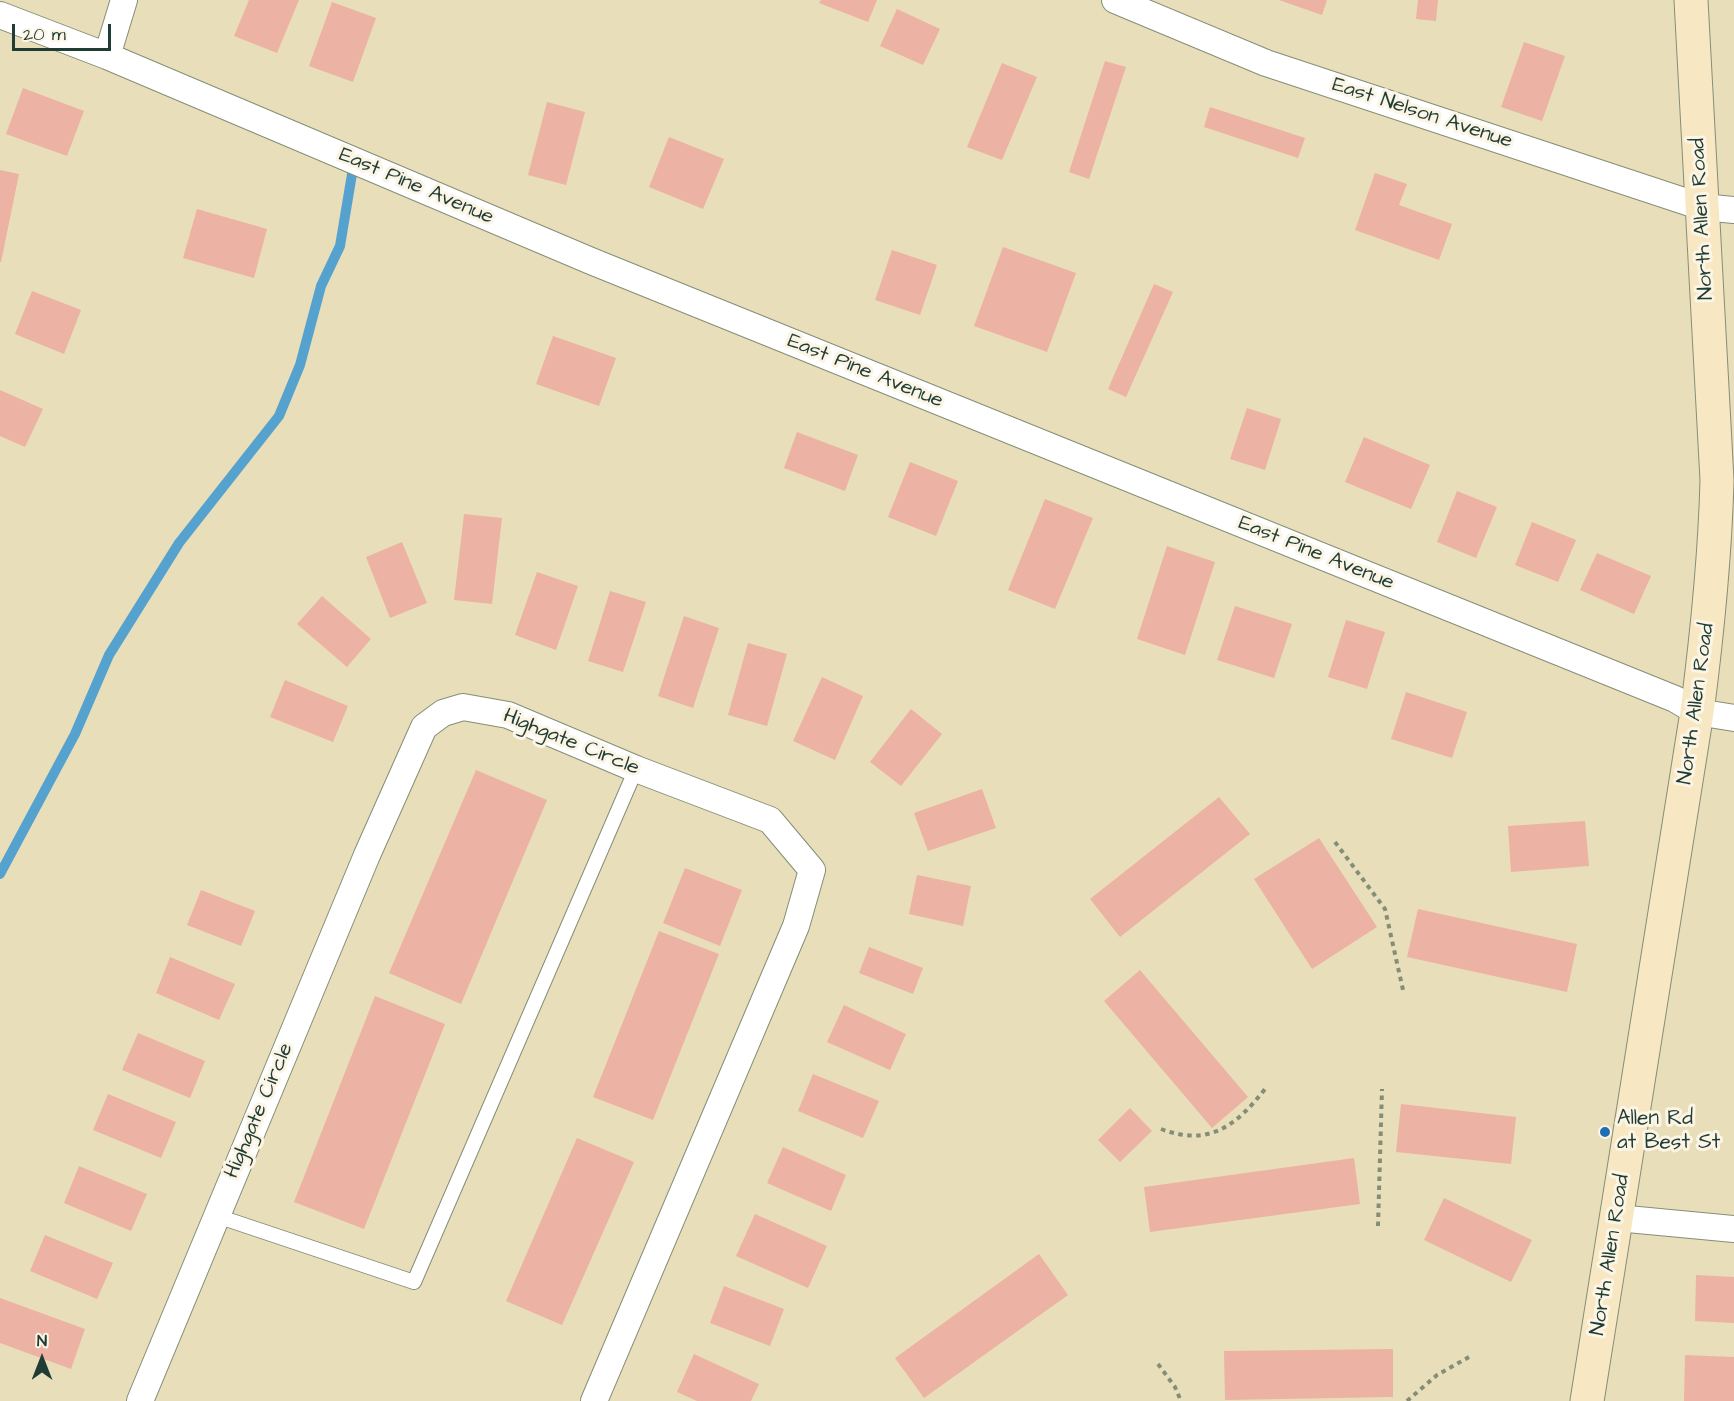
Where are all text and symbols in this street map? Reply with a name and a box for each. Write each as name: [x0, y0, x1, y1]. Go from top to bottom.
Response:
scale bar: [15, 12, 114, 50]
text: 20 m: [23, 22, 66, 47]
street label: East Nelson Avenue: [1329, 73, 1515, 155]
street label: North Allen Road: [1686, 137, 1720, 301]
street label: East Pine Avenue: [335, 143, 497, 231]
street label: East Pine Avenue: [783, 329, 947, 415]
street label: East Pine Avenue: [1234, 511, 1398, 597]
street label: North Allen Road: [1673, 622, 1721, 786]
street label: Highgate Circle: [499, 704, 643, 782]
street label: Highgate Circle: [220, 1040, 300, 1182]
place label: Allen Rd at Best St: [1617, 1107, 1720, 1157]
marker: Allen Rd at Best St: [1598, 1125, 1612, 1139]
street label: North Allen Road: [1586, 1173, 1636, 1337]
north arrow: [12, 1329, 72, 1389]
text: N: [37, 1330, 47, 1352]

